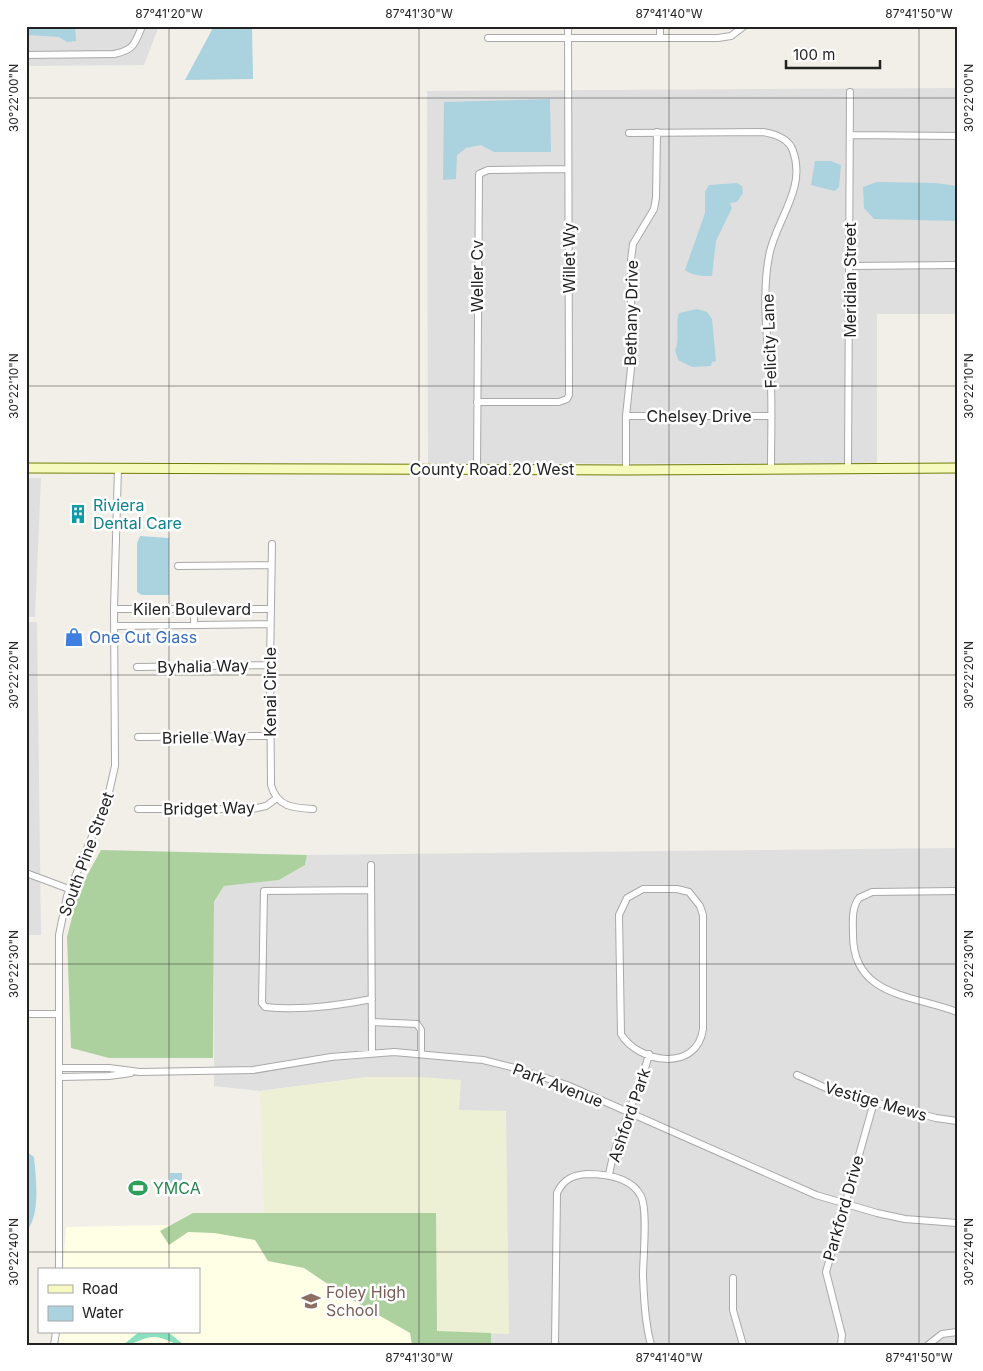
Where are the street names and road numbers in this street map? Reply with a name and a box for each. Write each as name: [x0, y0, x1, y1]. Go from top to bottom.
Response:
street label: Willet Wy: [559, 222, 579, 294]
street label: Meridian Street: [840, 222, 860, 338]
street label: Weller Cv: [467, 240, 487, 312]
street label: Bethany Drive: [620, 260, 642, 366]
street label: Felicity Lane: [757, 293, 781, 389]
street label: Chelsey Drive: [646, 406, 752, 426]
street label: County Road 20 West: [410, 459, 574, 479]
street label: Kilen Boulevard: [133, 599, 251, 619]
street label: Kenai Circle: [260, 647, 280, 737]
street label: Byhalia Way: [157, 655, 249, 677]
street label: Brielle Way: [162, 726, 246, 748]
street label: South Pine Street: [54, 789, 118, 919]
street label: Bridget Way: [163, 797, 255, 819]
street label: Park Avenue: [510, 1059, 606, 1111]
street label: Ashford Park: [604, 1065, 655, 1165]
street label: Vestige Mews: [822, 1077, 930, 1125]
street label: Parkford Drive: [818, 1153, 868, 1263]

